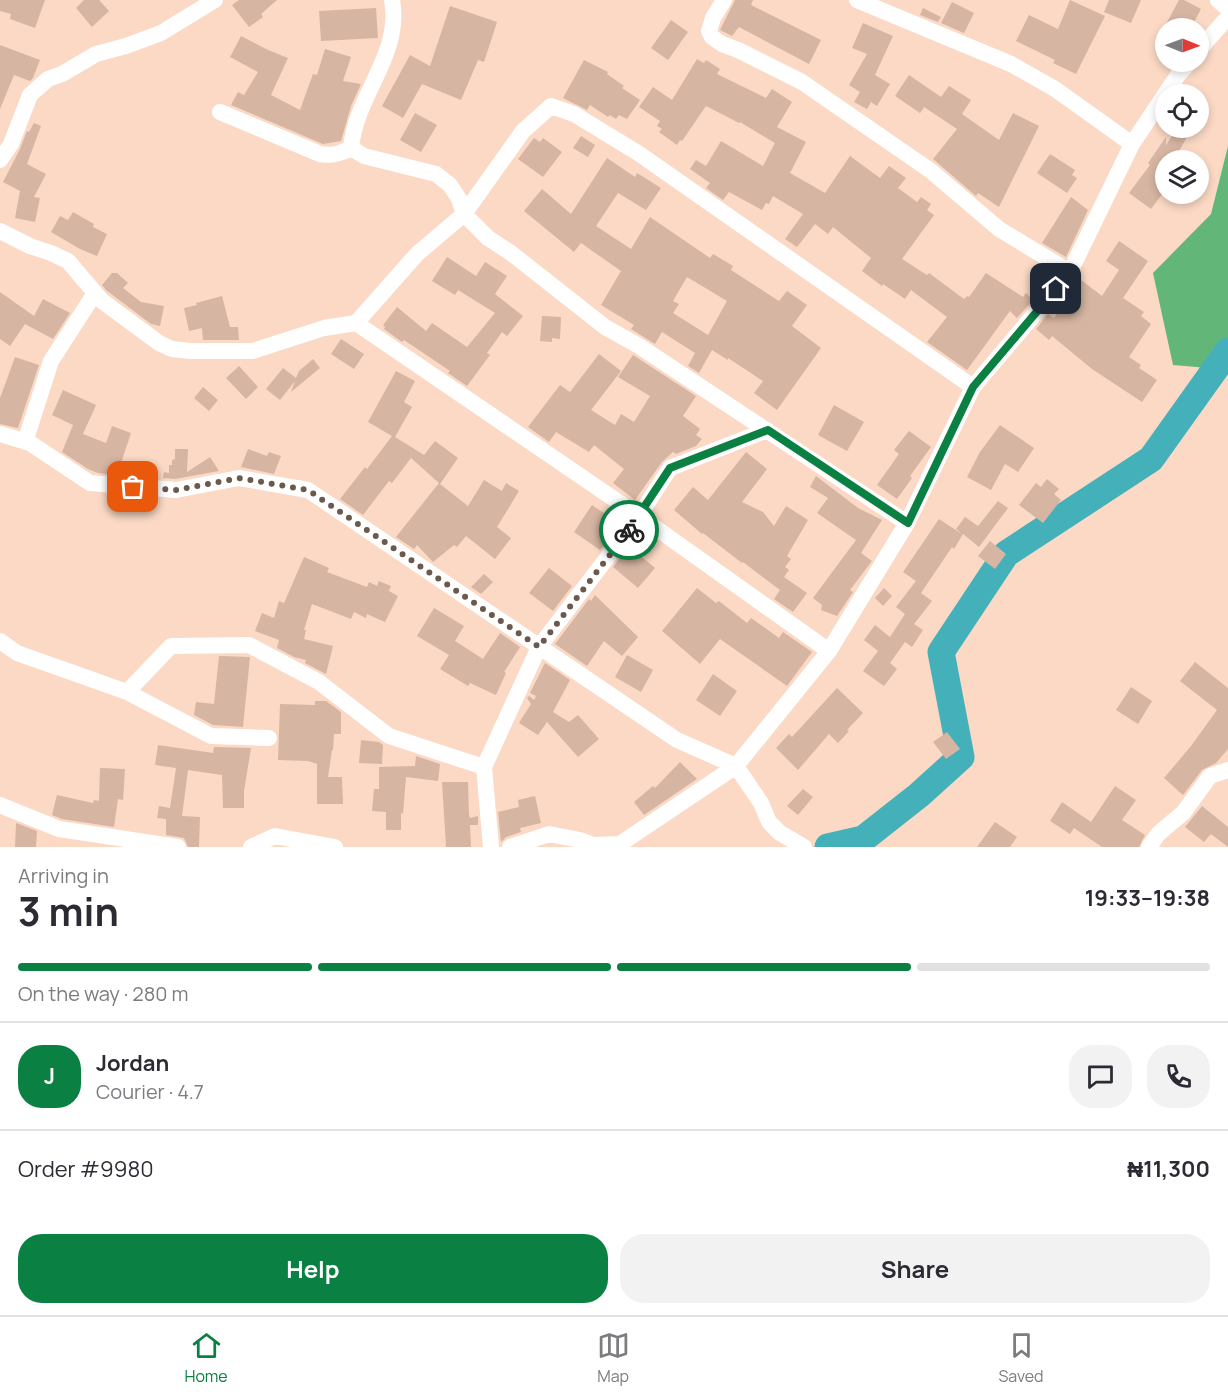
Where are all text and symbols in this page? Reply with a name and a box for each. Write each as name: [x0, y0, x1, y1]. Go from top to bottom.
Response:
north arrow: [1155, 18, 1209, 72]
map controls: [1155, 18, 1209, 204]
button: locate: [1155, 84, 1209, 138]
button: layers: [1155, 150, 1209, 204]
pin: [1030, 263, 1081, 314]
icon: home: [1039, 272, 1072, 305]
pin: [107, 461, 158, 512]
icon: bag: [116, 470, 149, 503]
courier: [599, 500, 659, 560]
icon: bike: [613, 514, 646, 547]
text: Arriving in: [18, 862, 109, 889]
text: 19:33–19:38: [1085, 883, 1210, 913]
text: 3 min: [18, 884, 119, 938]
text: On the way · 280 m: [18, 980, 188, 1007]
button: chat: [1069, 1045, 1132, 1108]
button: phone: [1147, 1045, 1210, 1108]
text: Jordan: [96, 1048, 169, 1078]
text: J: [44, 1061, 55, 1091]
text: Courier · 4.7: [96, 1078, 204, 1105]
text: Order #9980: [18, 1154, 154, 1184]
text: ₦11,300: [1127, 1154, 1210, 1184]
button: Help: [18, 1234, 608, 1303]
button: Share: [620, 1234, 1210, 1303]
tab: Home: [184, 1329, 228, 1387]
tab: Map: [597, 1329, 630, 1387]
tab: Saved: [998, 1329, 1044, 1387]

